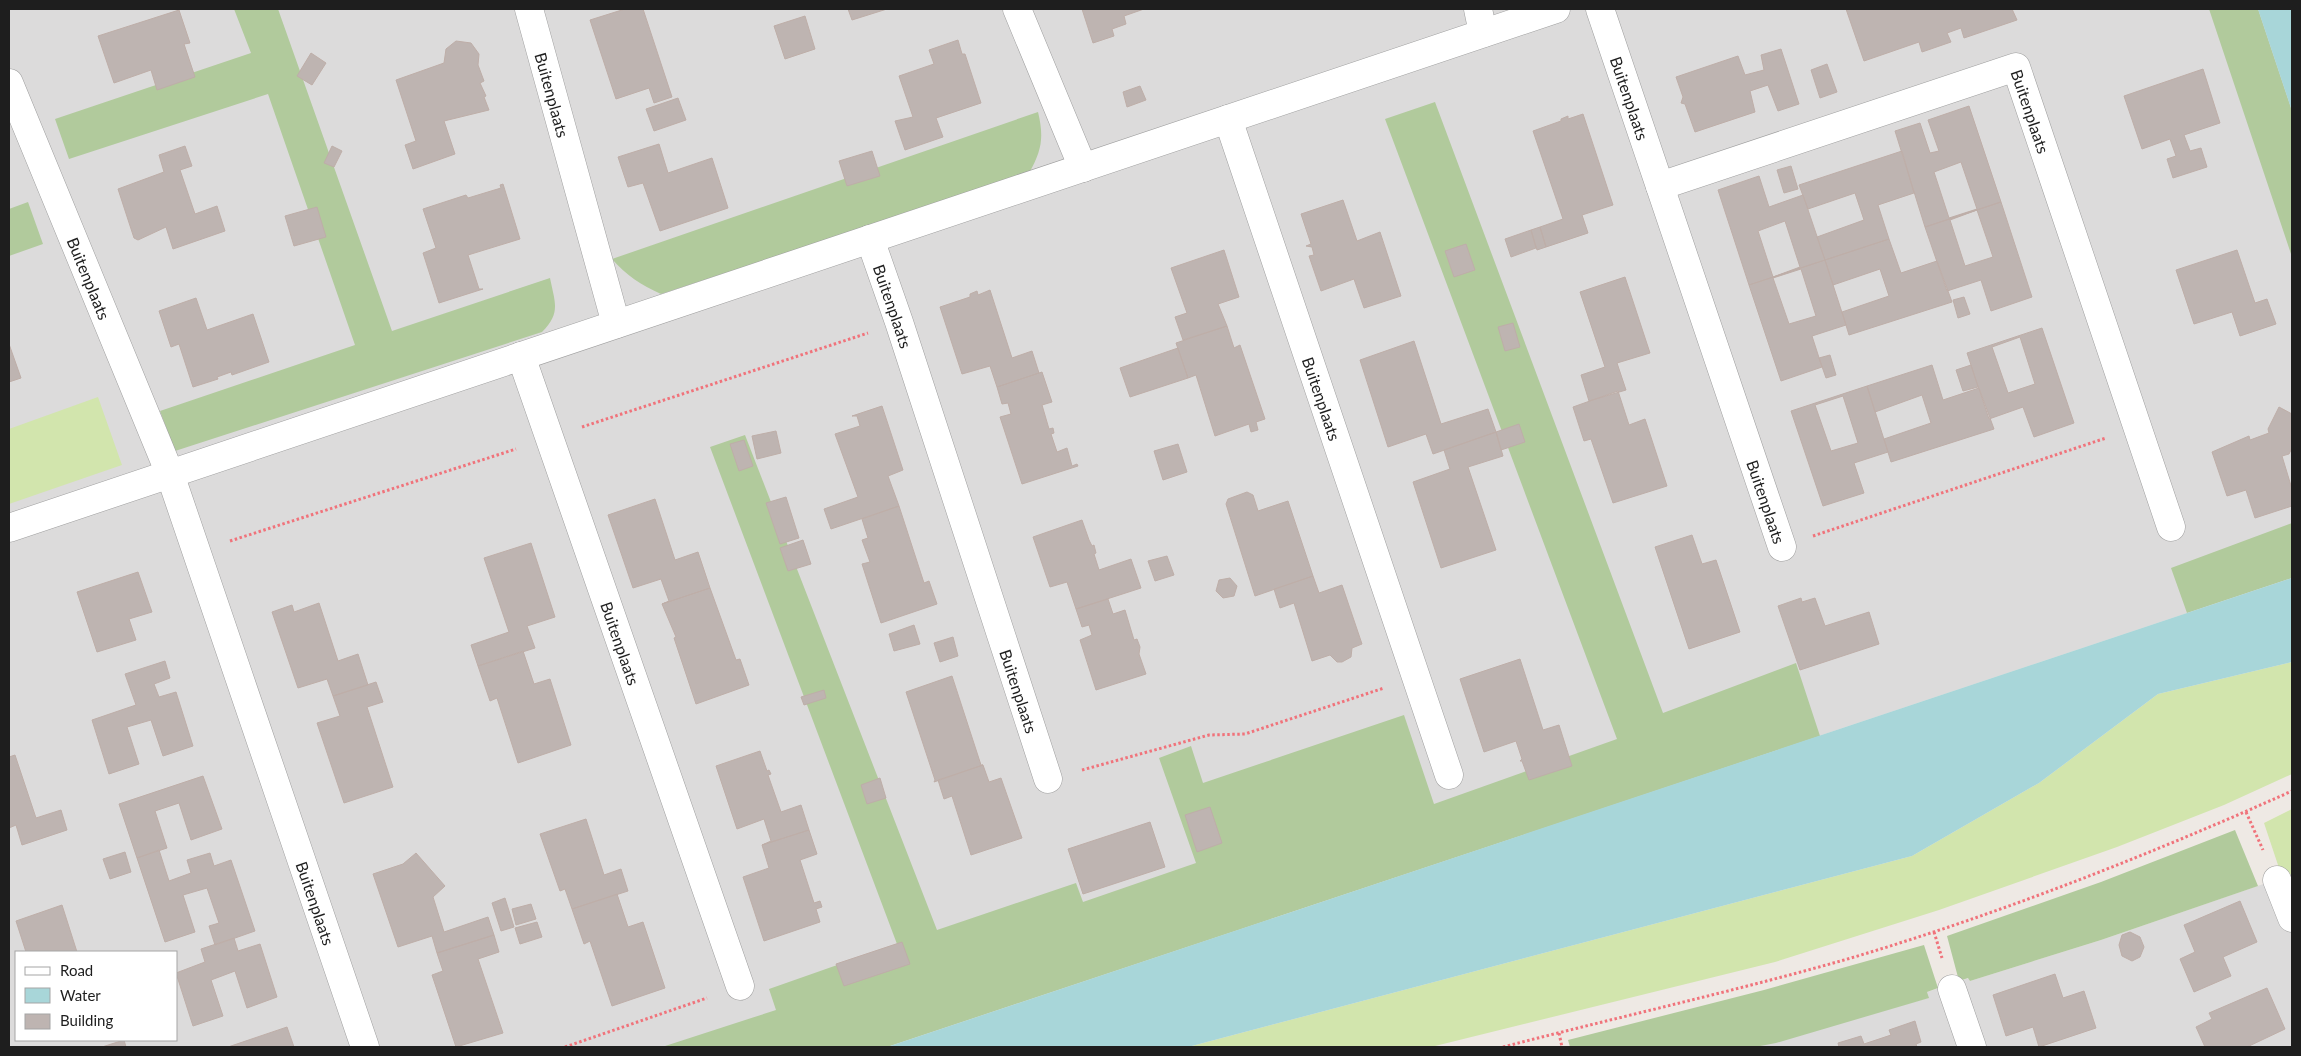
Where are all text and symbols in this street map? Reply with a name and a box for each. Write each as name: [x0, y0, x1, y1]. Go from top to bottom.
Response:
street label: Buitenplaats: [532, 50, 573, 139]
street label: Buitenplaats: [1607, 54, 1653, 142]
street label: Buitenplaats: [2008, 67, 2054, 156]
street label: Buitenplaats: [64, 234, 115, 322]
street label: Buitenplaats: [870, 262, 916, 350]
street label: Buitenplaats: [1299, 354, 1345, 443]
street label: Buitenplaats: [1744, 457, 1790, 546]
street label: Buitenplaats: [598, 599, 644, 688]
street label: Buitenplaats: [997, 647, 1042, 735]
street label: Buitenplaats: [293, 859, 339, 947]
legend: [15, 951, 178, 1041]
text: Road: [60, 961, 93, 979]
text: Water: [60, 986, 101, 1004]
text: Building: [60, 1011, 113, 1029]

